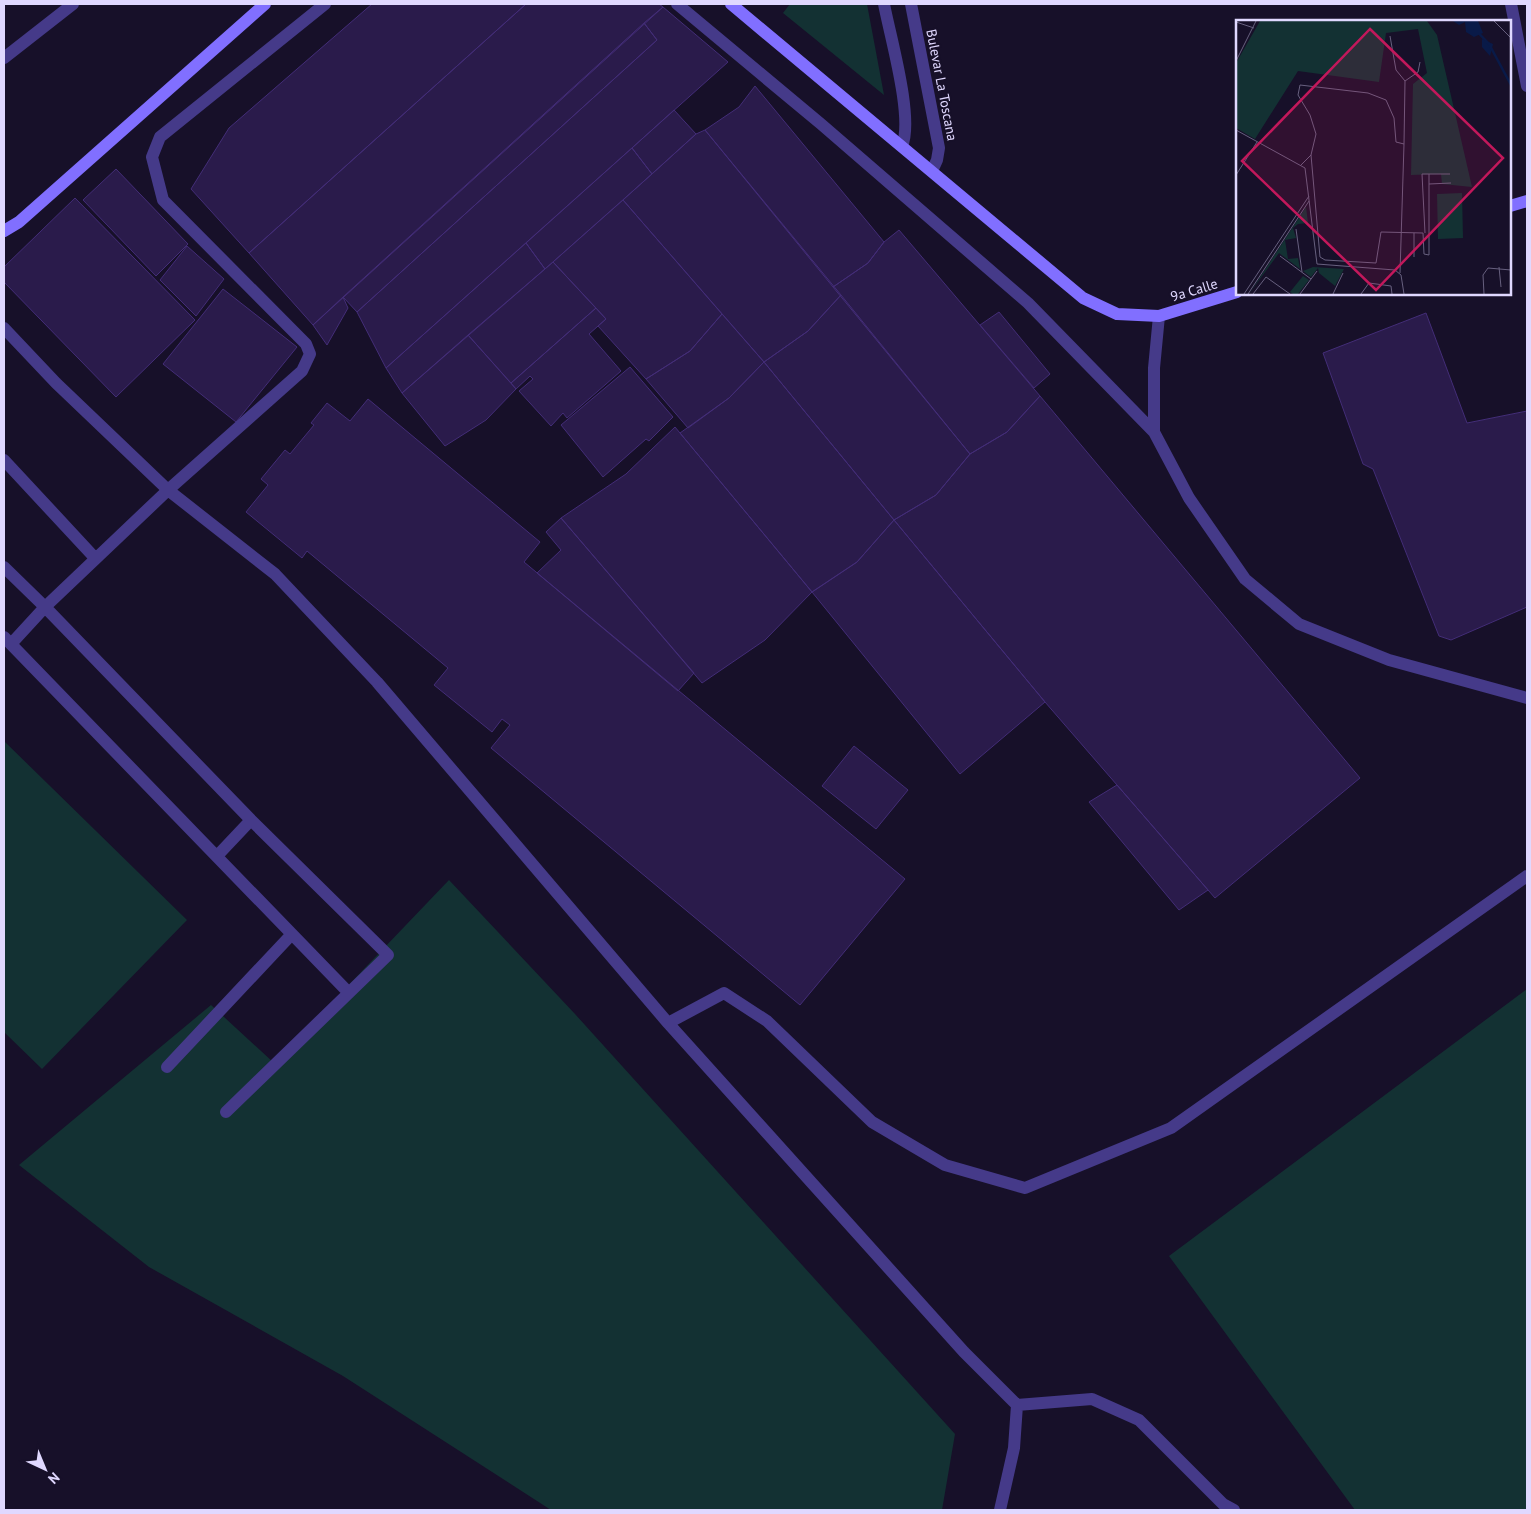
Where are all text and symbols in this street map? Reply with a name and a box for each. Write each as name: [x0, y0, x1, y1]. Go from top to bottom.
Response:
inset map: [1236, 20, 1511, 295]
street label: Bulevar La Toscana: [922, 28, 962, 142]
street label: 9a Calle: [1168, 274, 1220, 306]
north arrow: [20, 1444, 70, 1494]
text: N: [44, 1469, 64, 1488]

